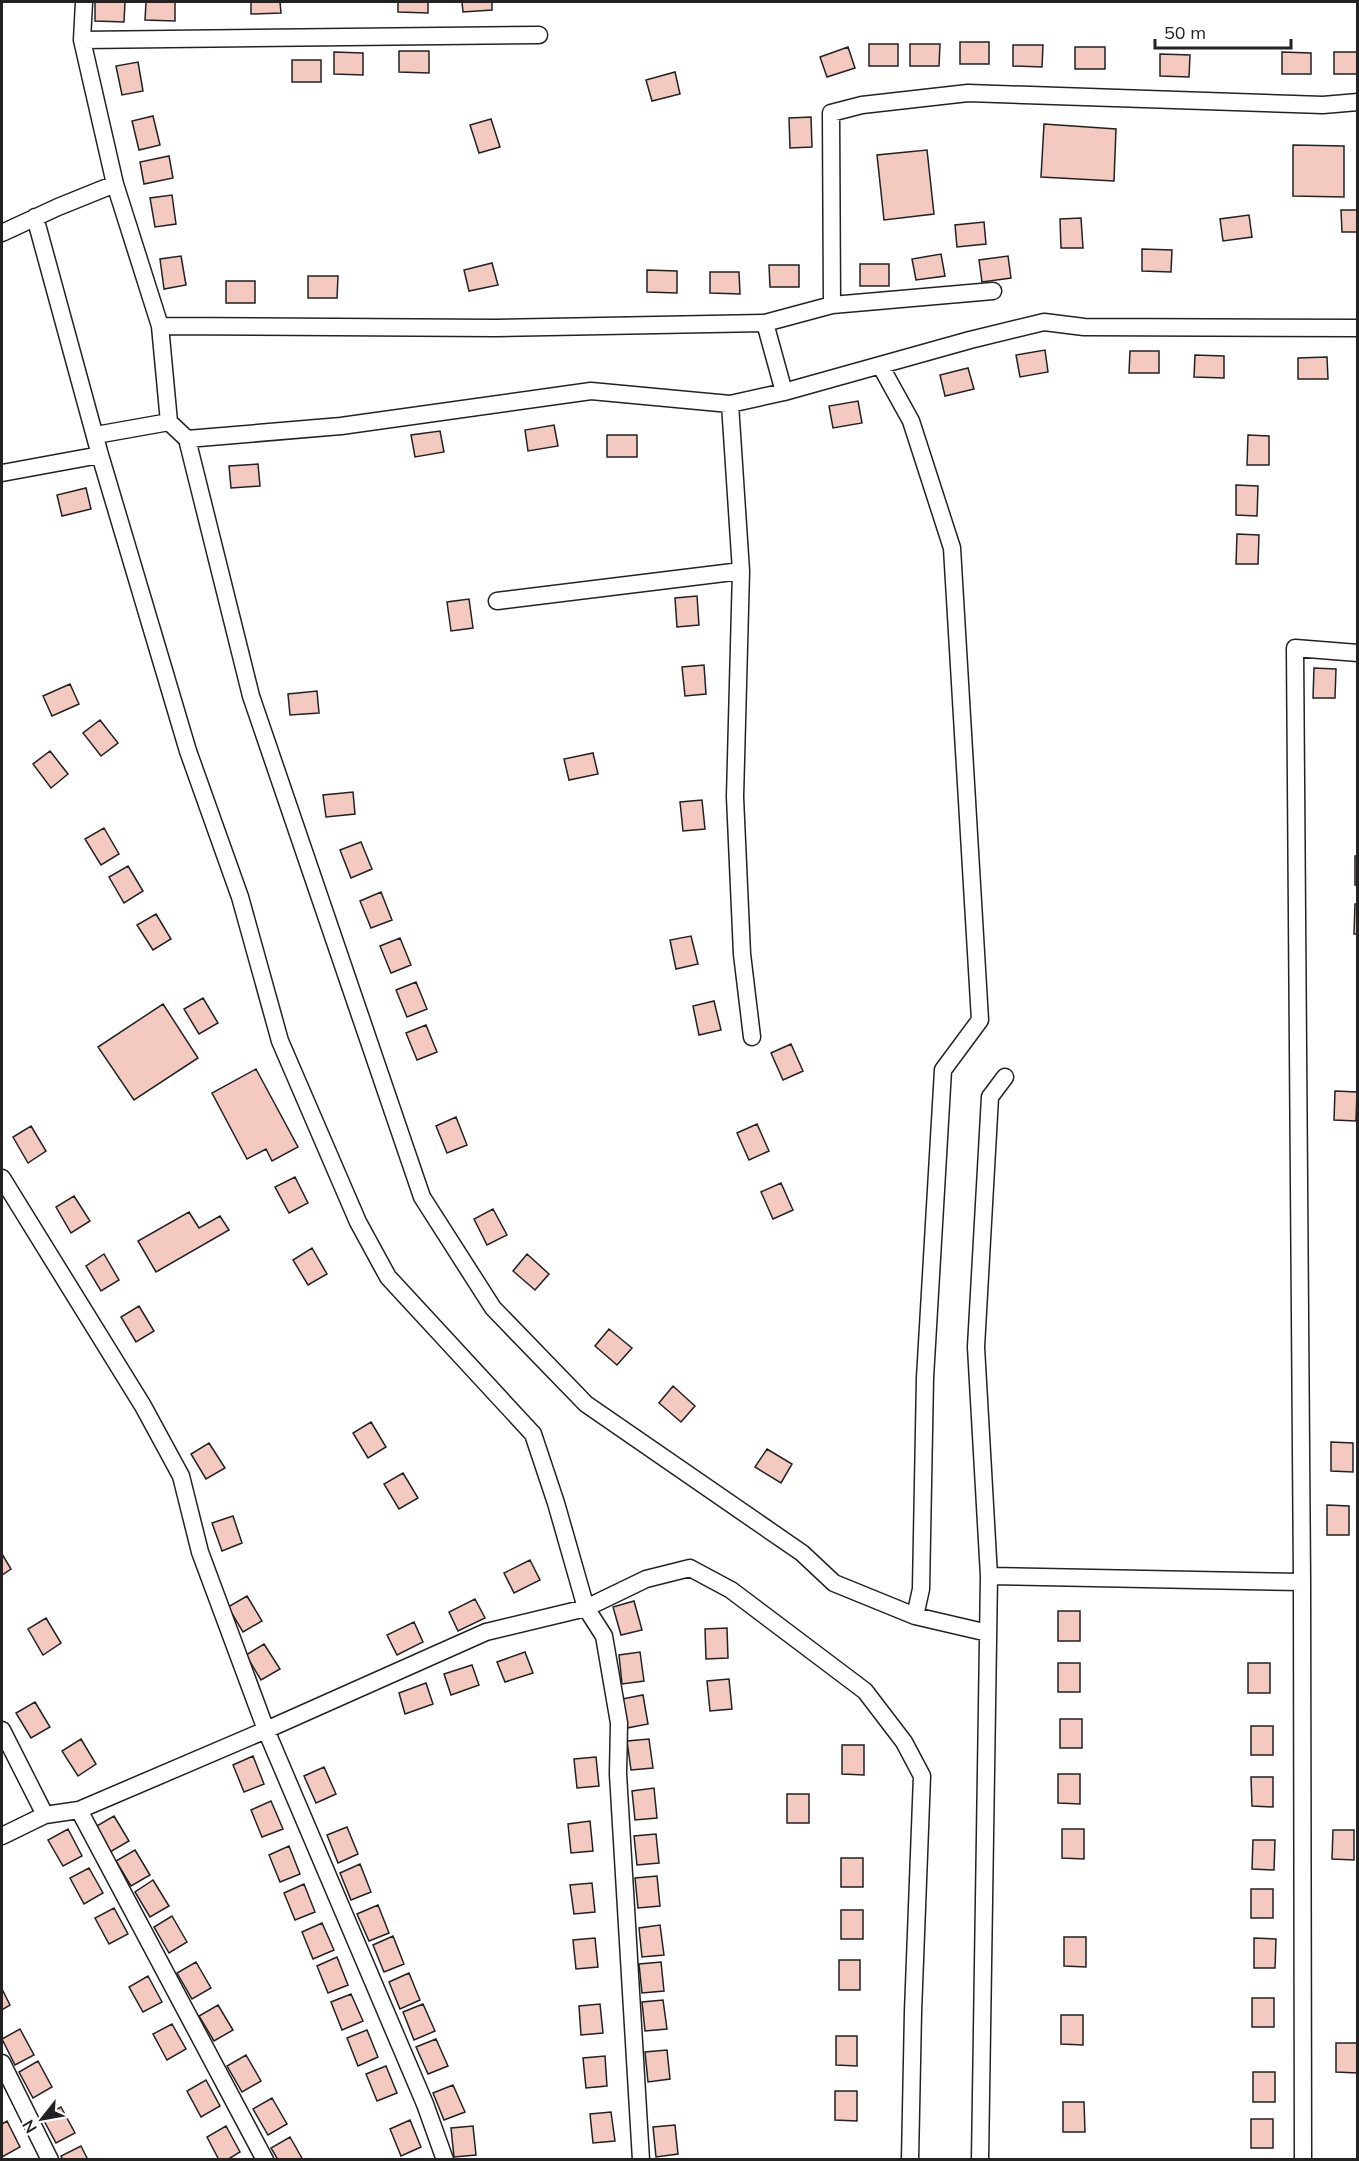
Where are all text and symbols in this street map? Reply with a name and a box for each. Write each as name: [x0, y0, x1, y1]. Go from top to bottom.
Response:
scale bar: [1155, 12, 1292, 50]
text: 50 m: [1164, 21, 1206, 44]
north arrow: [12, 2089, 72, 2149]
text: N: [17, 2116, 41, 2137]

